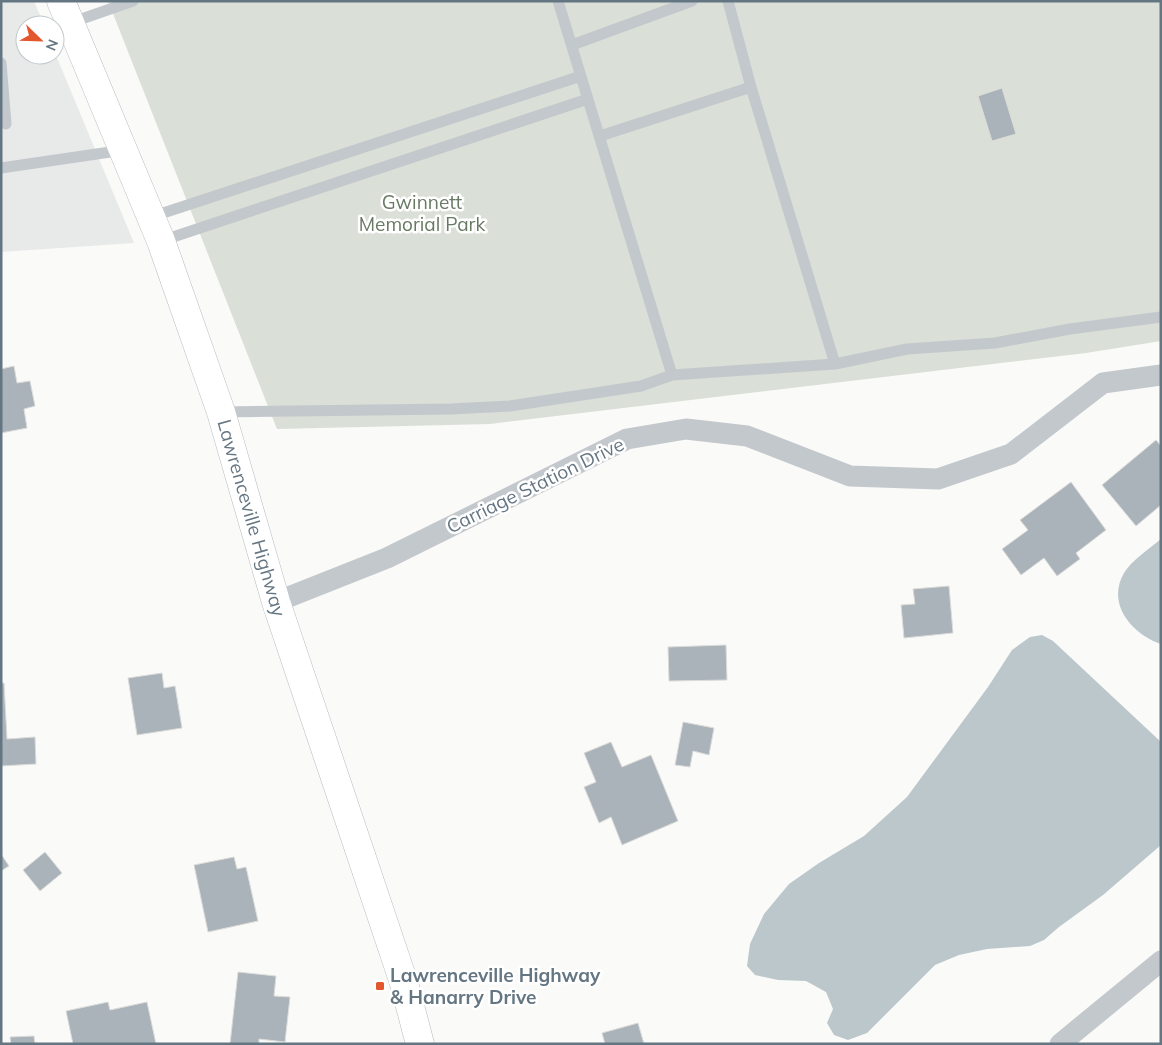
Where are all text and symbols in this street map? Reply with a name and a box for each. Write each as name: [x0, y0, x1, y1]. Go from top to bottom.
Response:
north arrow: [15, 15, 65, 65]
text: N: [42, 37, 62, 53]
park label: Gwinnett Memorial Park: [359, 190, 485, 236]
street label: Lawrenceville Highway: [212, 417, 292, 619]
street label: Carriage Station Drive: [442, 432, 628, 538]
place label: Lawrenceville Highway & Hanarry Drive: [390, 963, 601, 1009]
marker: Lawrenceville Highway & Hanarry Drive: [374, 980, 386, 992]

